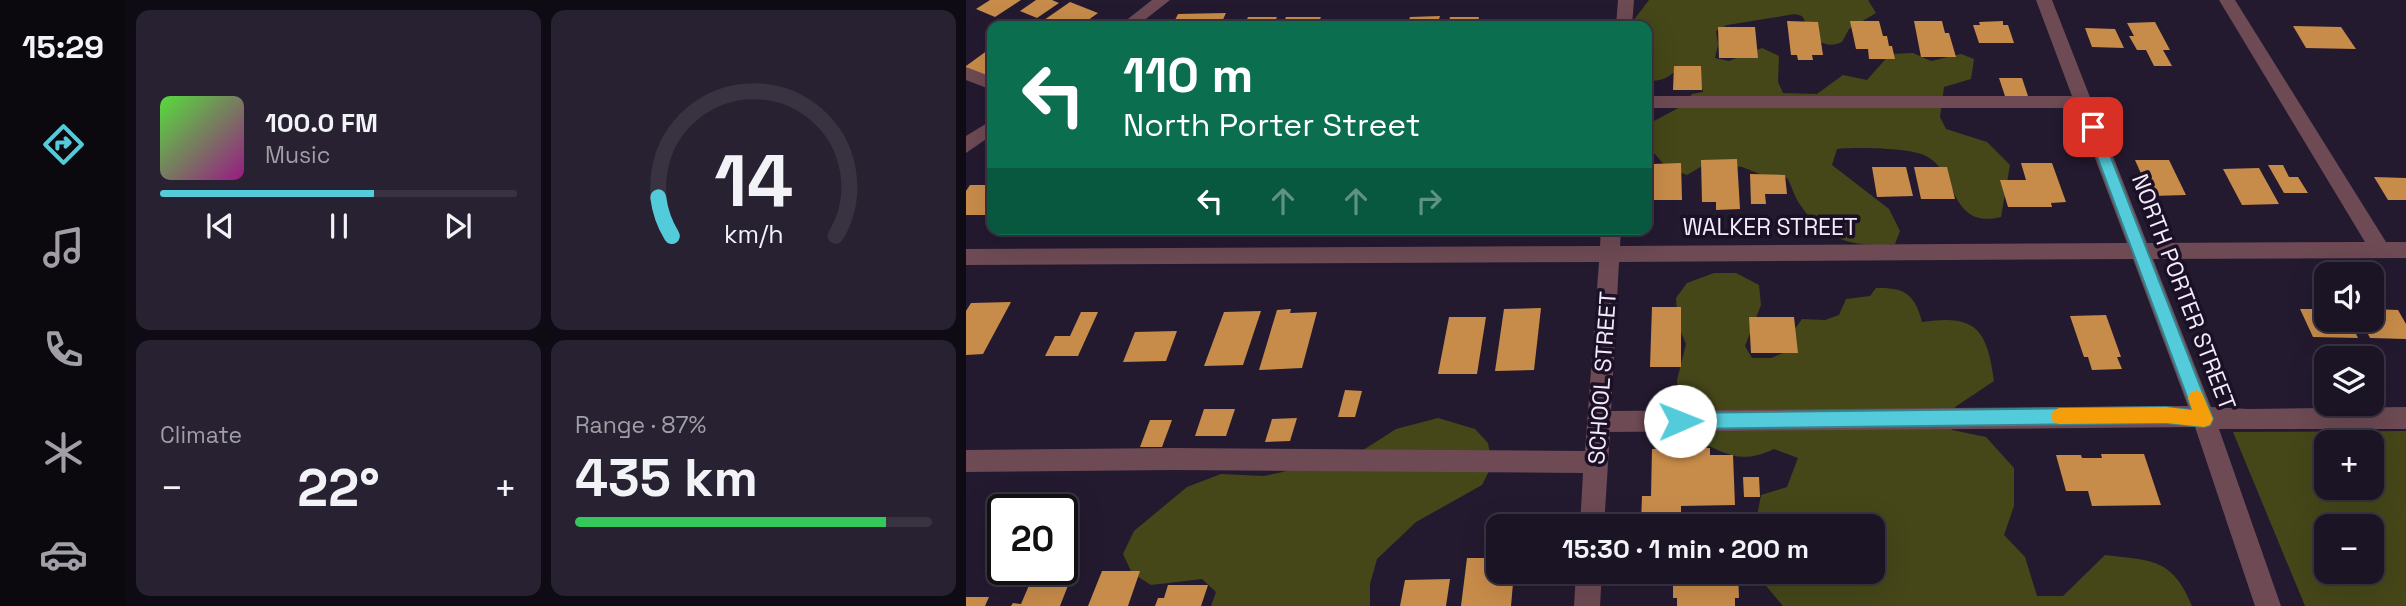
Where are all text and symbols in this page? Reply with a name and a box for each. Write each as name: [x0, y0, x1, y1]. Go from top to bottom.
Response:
text: 15:29: [22, 27, 104, 67]
text: 110 m: [1123, 44, 1253, 106]
icon: left: [1008, 49, 1099, 140]
pin: [2063, 97, 2123, 157]
text: North Porter Street: [1123, 105, 1420, 145]
text: 100.0 FM: [265, 106, 378, 140]
icon: arrive: [2074, 108, 2112, 146]
icon: directions: [39, 120, 88, 169]
text: 14: [714, 135, 793, 228]
text: Music: [265, 140, 330, 170]
street label: NORTH PORTER STREET: [2125, 170, 2243, 414]
icon: left: [1191, 182, 1229, 220]
icon: ahead: [1264, 182, 1302, 220]
icon: ahead: [1337, 182, 1375, 220]
icon: right: [1410, 182, 1448, 220]
icon: previous: [201, 207, 239, 245]
icon: pause: [320, 207, 358, 245]
icon: next: [439, 207, 477, 245]
street label: WALKER STREET: [1683, 212, 1857, 242]
text: km/h: [724, 218, 783, 250]
icon: music: [39, 223, 88, 272]
map controls: [2314, 262, 2384, 584]
button: sound: [2314, 262, 2384, 332]
street label: SCHOOL STREET: [1581, 290, 1623, 466]
icon: phone: [39, 325, 88, 374]
button: layers: [2314, 346, 2384, 416]
position arrow: [1643, 384, 1717, 458]
text: Range · 87%: [575, 410, 706, 440]
text: Climate: [160, 420, 242, 450]
icon: climate: [39, 428, 88, 477]
button: +: [2314, 430, 2384, 500]
text: 435 km: [575, 445, 758, 511]
text: 22°: [297, 455, 380, 521]
text: −: [160, 464, 184, 512]
text: +: [493, 464, 517, 512]
speed limit sign: 20: [987, 494, 1078, 585]
button: −: [2314, 514, 2384, 584]
icon: car: [39, 530, 88, 579]
text: 15:30 · 1 min · 200 m: [1562, 532, 1809, 566]

